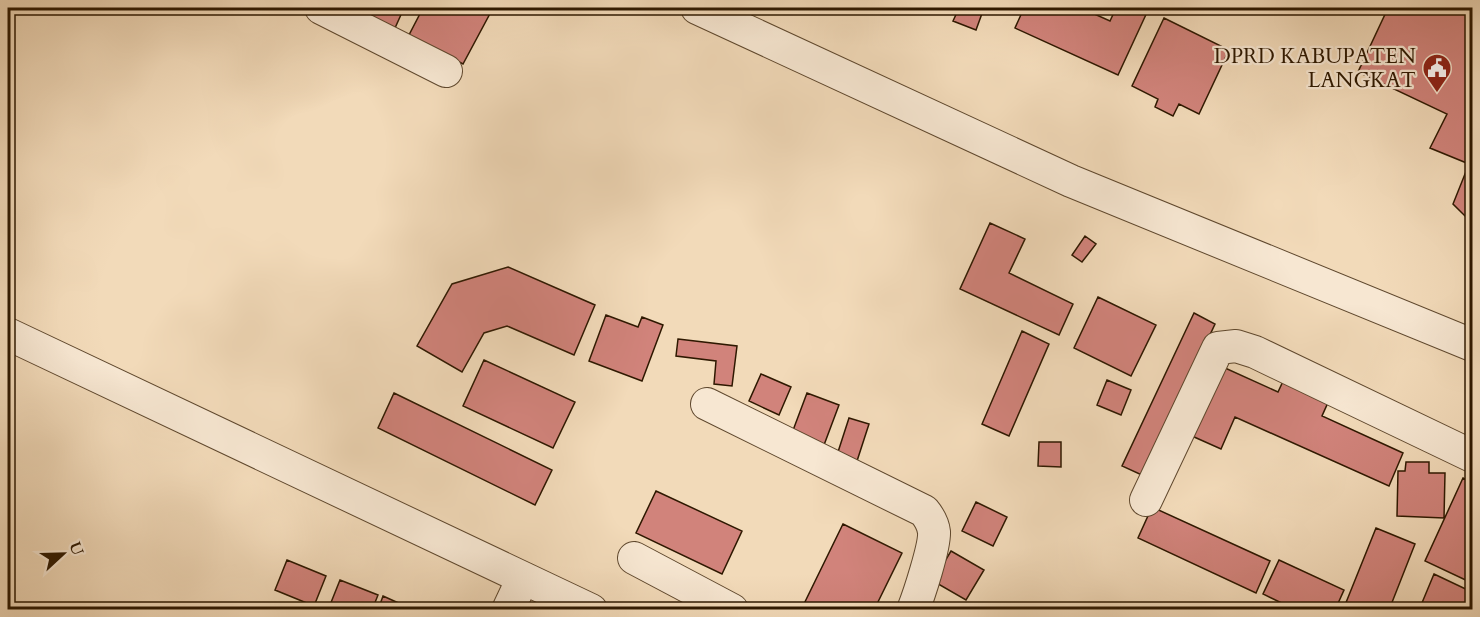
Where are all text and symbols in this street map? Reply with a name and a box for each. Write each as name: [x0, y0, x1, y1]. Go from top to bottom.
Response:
place label: DPRD KABUPATEN LANGKAT: [1214, 42, 1416, 95]
public building icon: DPRD KABUPATEN LANGKAT: [1421, 52, 1453, 94]
north arrow: [33, 524, 93, 584]
text: U: [63, 539, 89, 559]

